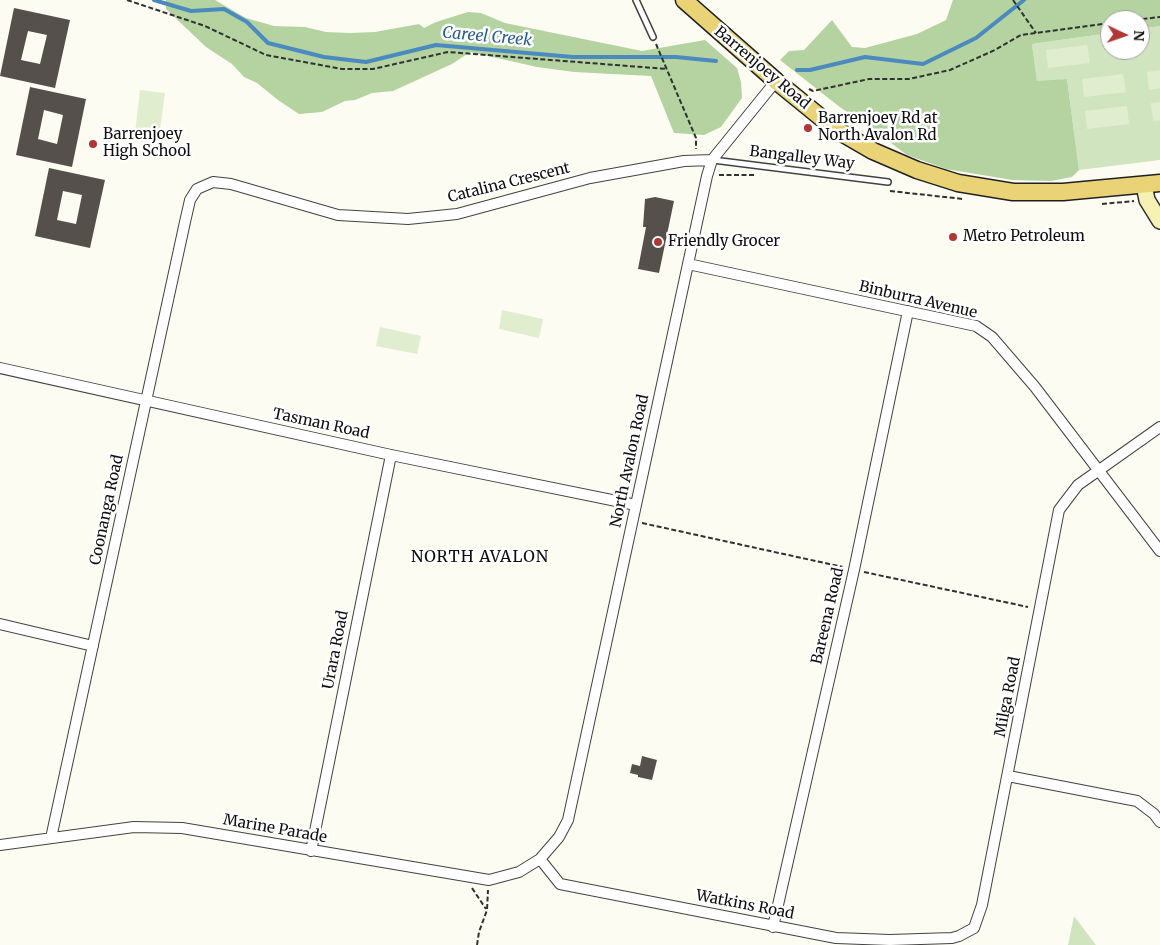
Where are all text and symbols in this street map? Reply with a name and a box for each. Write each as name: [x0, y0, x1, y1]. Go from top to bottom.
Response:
north arrow: [1100, 10, 1150, 60]
street label: Barrenjoey Road: [710, 23, 814, 113]
water label: Careel Creek: [441, 24, 533, 50]
text: N: [1130, 30, 1148, 42]
place label: Barrenjoey Rd at North Avalon Rd: [818, 110, 938, 145]
marker: Barrenjoey Rd at North Avalon Rd: [802, 122, 814, 134]
place label: Barrenjoey High School: [103, 126, 191, 161]
marker: Barrenjoey High School: [87, 138, 99, 150]
street label: Bangalley Way: [748, 143, 856, 173]
street label: Catalina Crescent: [446, 159, 572, 207]
place label: Metro Petroleum: [963, 228, 1085, 246]
marker: Metro Petroleum: [947, 231, 959, 243]
place label: Friendly Grocer: [668, 233, 780, 251]
marker: Friendly Grocer: [652, 236, 664, 248]
street label: Binburra Avenue: [857, 278, 979, 322]
street label: North Avalon Road: [607, 393, 653, 529]
street label: Tasman Road: [271, 405, 371, 443]
street label: Coonanga Road: [87, 453, 127, 567]
district label: NORTH AVALON: [409, 547, 551, 567]
street label: Bareena Road: [808, 566, 848, 666]
street label: Urara Road: [320, 609, 352, 691]
street label: Milga Road: [991, 655, 1025, 739]
street label: Marine Parade: [222, 811, 328, 847]
street label: Watkins Road: [694, 887, 796, 923]

